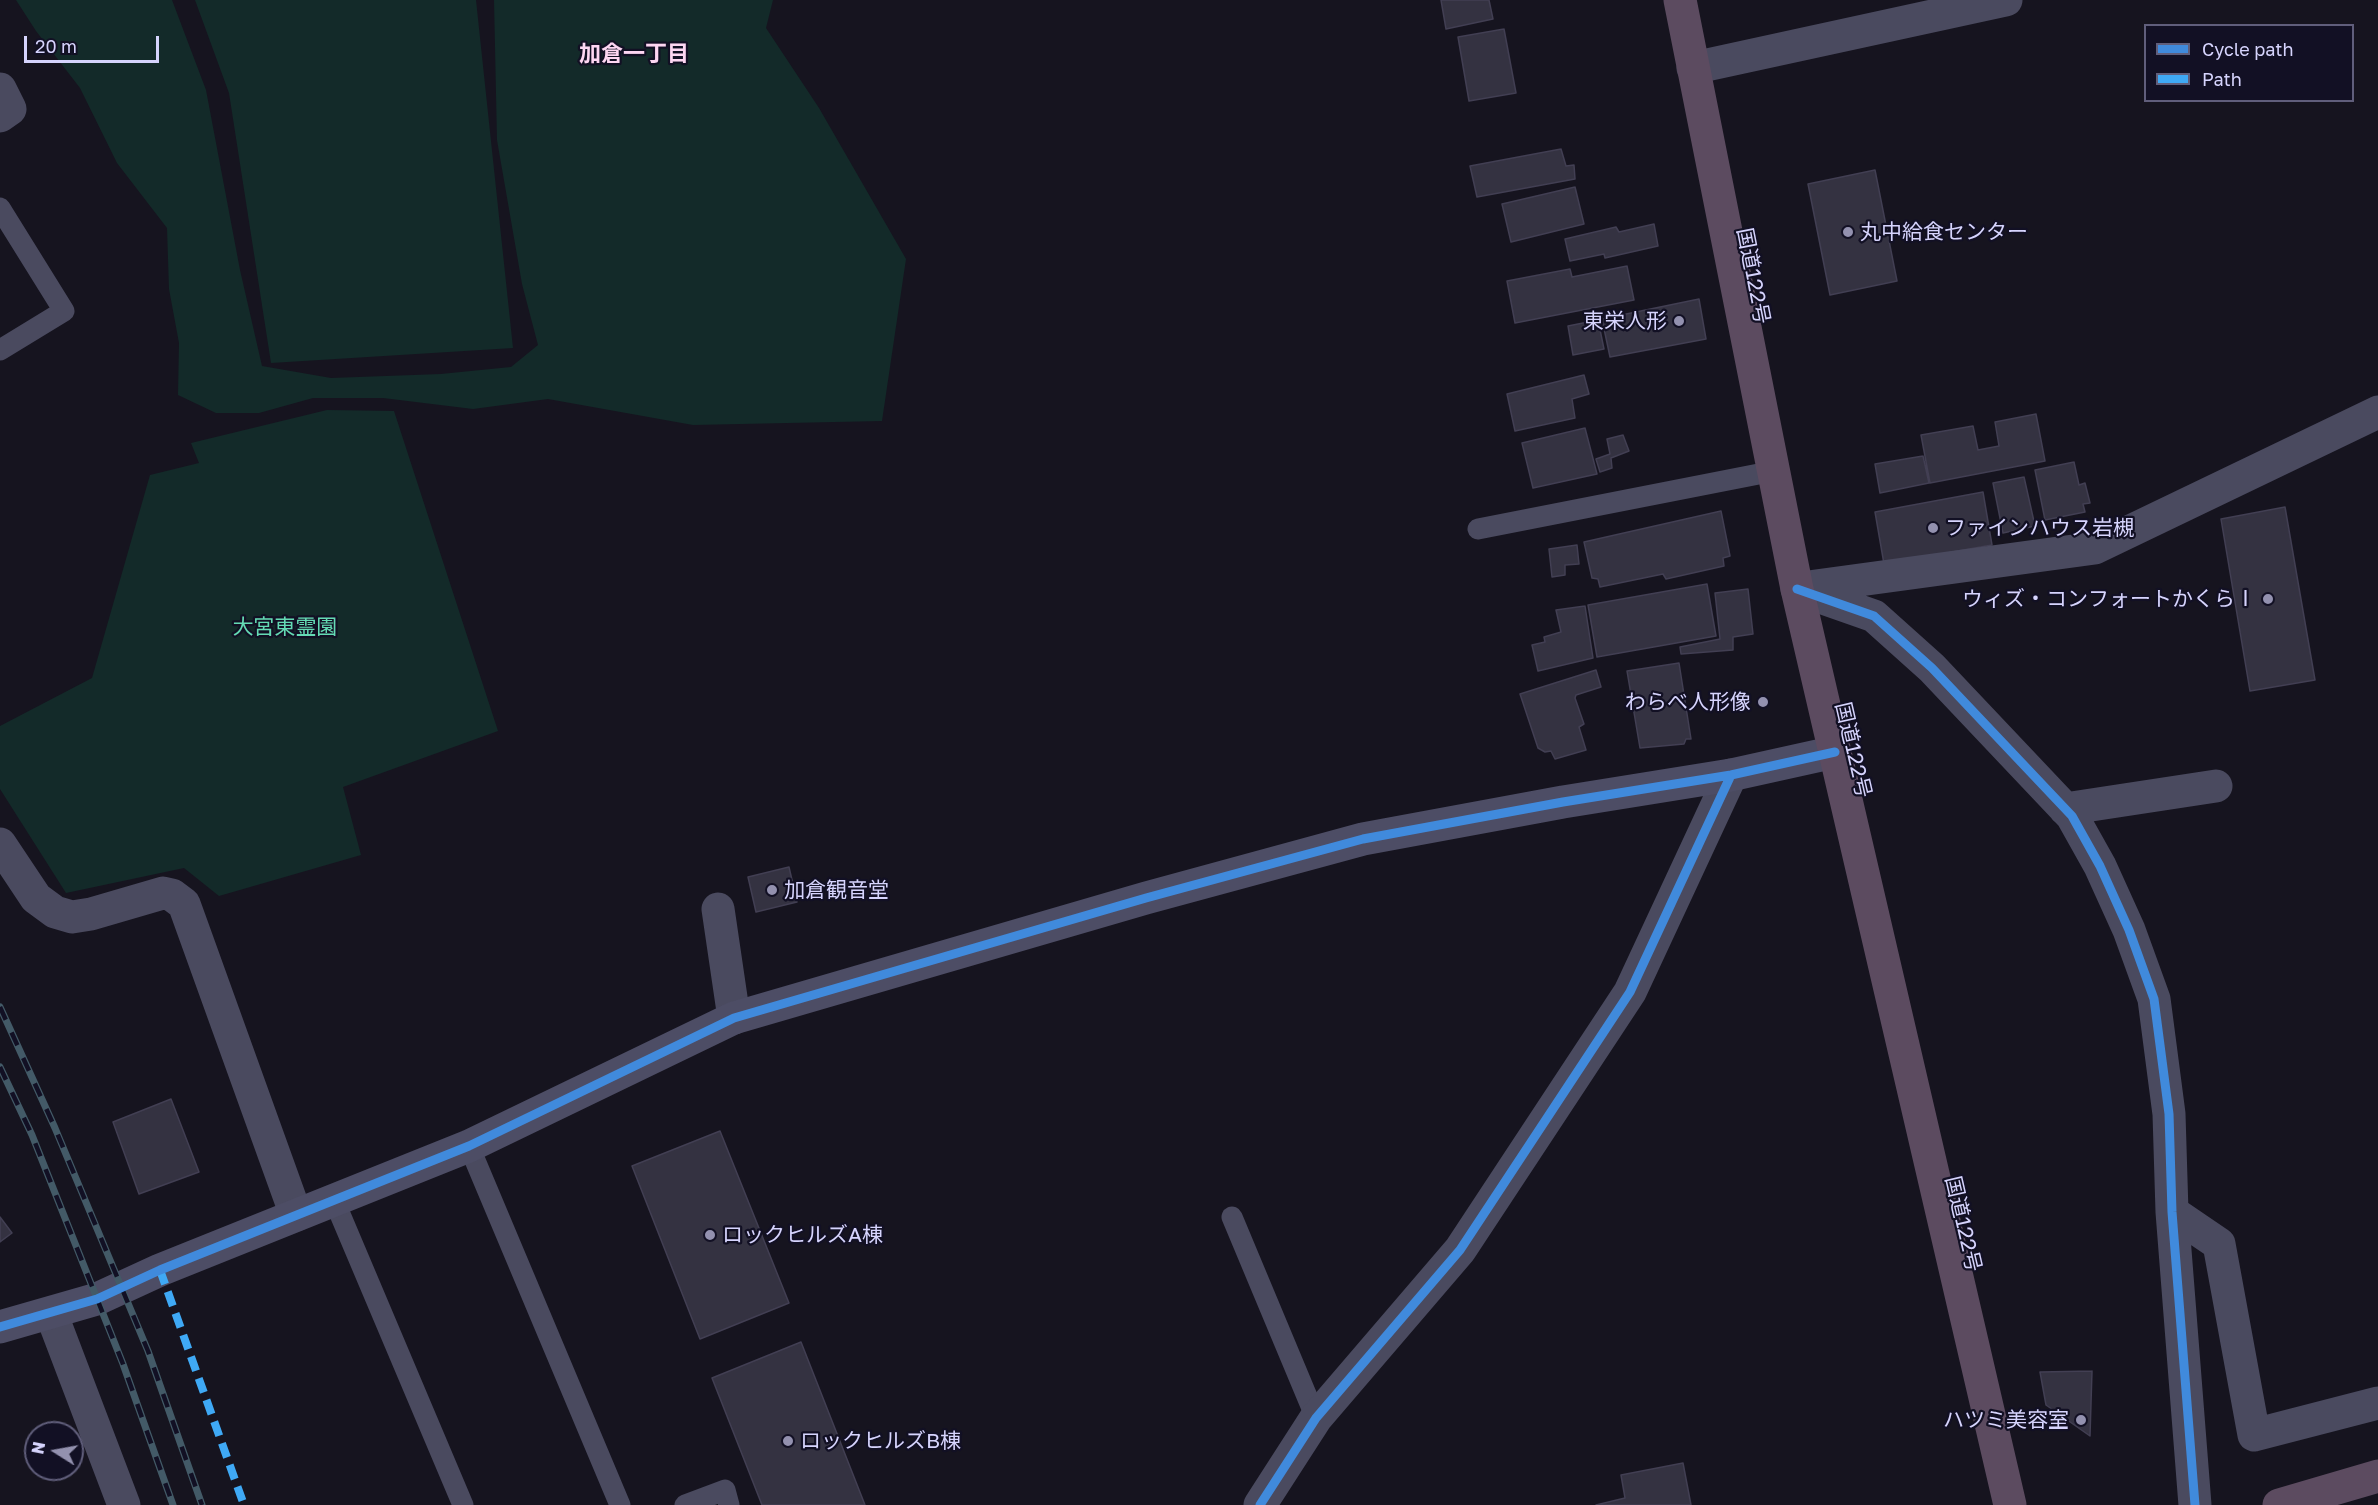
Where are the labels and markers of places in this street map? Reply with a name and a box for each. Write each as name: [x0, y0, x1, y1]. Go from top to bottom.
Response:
place label: 丸中給食センター: [1860, 219, 2028, 245]
marker: 丸中給食センター: [1841, 225, 1855, 239]
place label: 東栄人形: [1583, 308, 1667, 334]
marker: 東栄人形: [1672, 314, 1686, 328]
place label: ファインハウス岩槻: [1945, 515, 2134, 541]
marker: ファインハウス岩槻: [1926, 521, 1940, 535]
place label: ウィズ・コンフォートかくらⅠ: [1962, 586, 2256, 612]
marker: ウィズ・コンフォートかくらⅠ: [2261, 592, 2275, 606]
place label: わらべ人形像: [1625, 689, 1751, 715]
marker: わらべ人形像: [1756, 695, 1770, 709]
place label: 加倉観音堂: [784, 877, 889, 903]
marker: 加倉観音堂: [765, 883, 779, 897]
place label: ロックヒルズA棟: [722, 1222, 883, 1248]
marker: ロックヒルズA棟: [703, 1228, 717, 1242]
place label: ハツミ美容室: [1943, 1407, 2069, 1433]
marker: ハツミ美容室: [2074, 1413, 2088, 1427]
place label: ロックヒルズB棟: [800, 1428, 961, 1454]
marker: ロックヒルズB棟: [781, 1434, 795, 1448]

